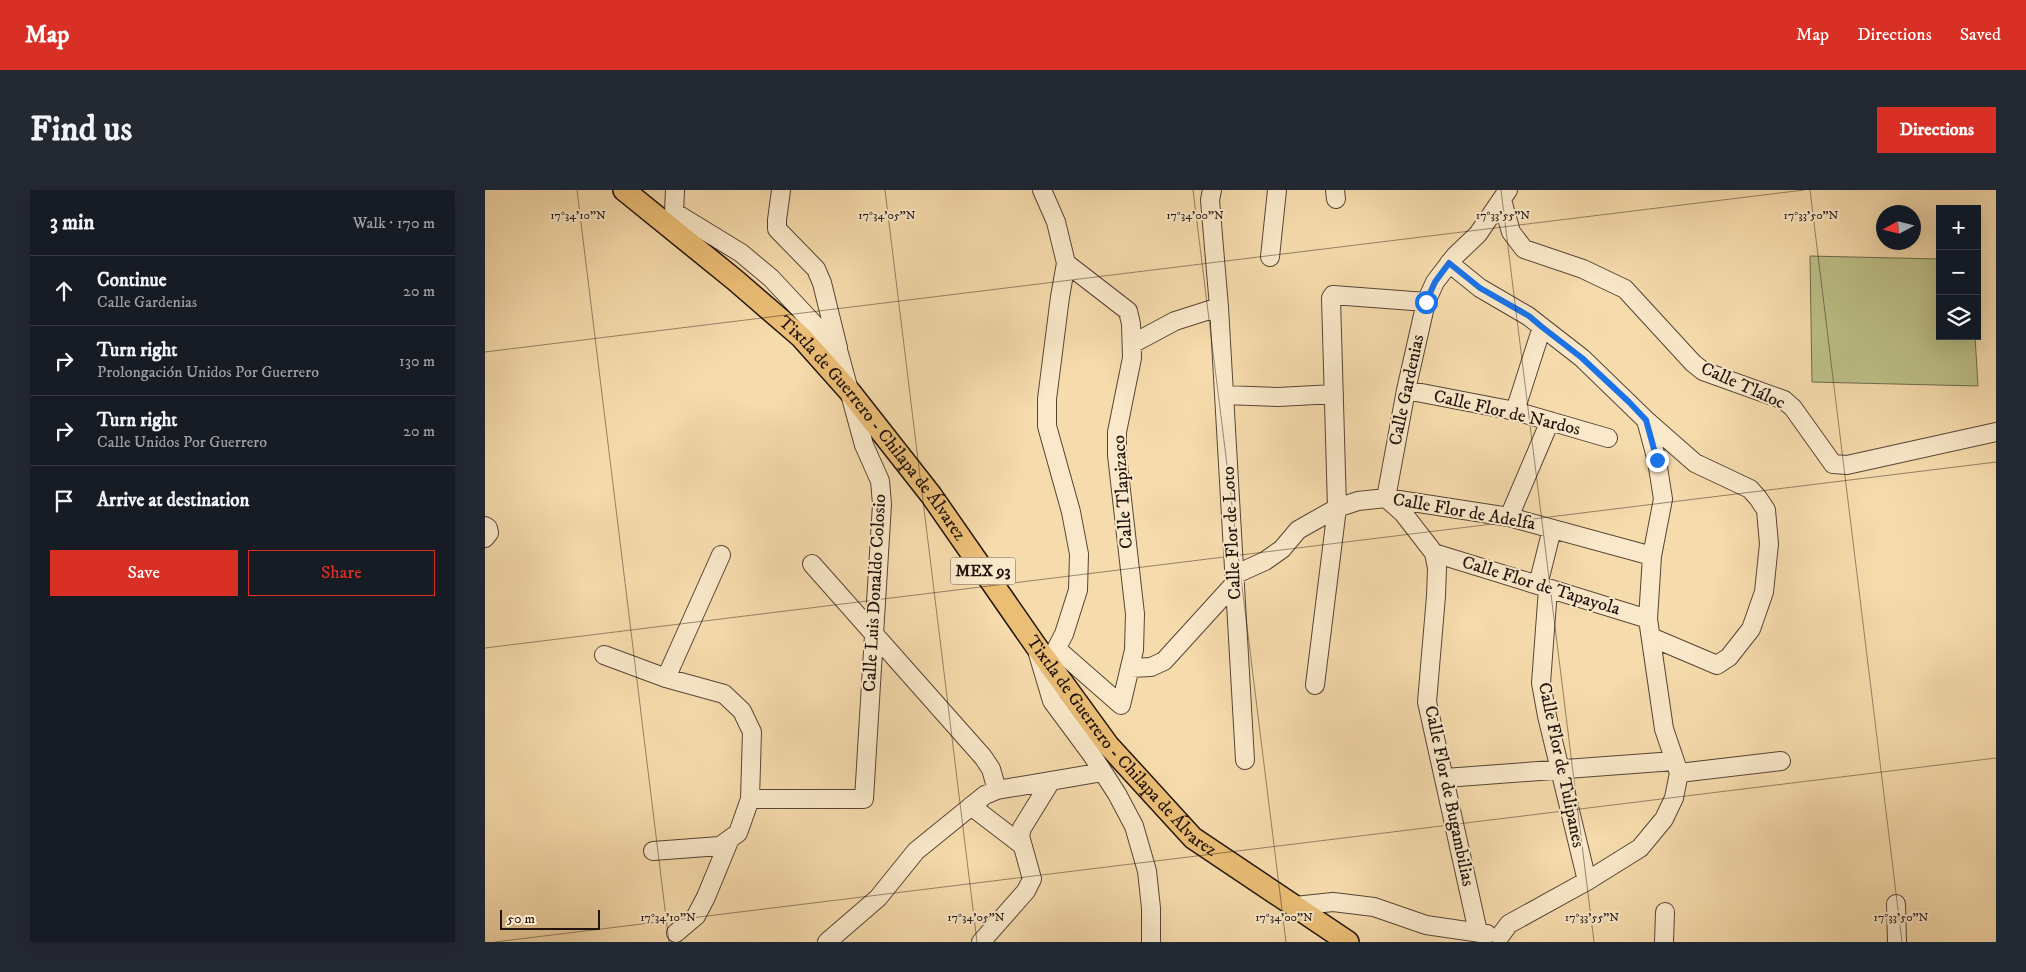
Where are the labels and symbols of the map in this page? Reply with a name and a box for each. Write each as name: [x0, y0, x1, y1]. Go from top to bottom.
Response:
north arrow: [1876, 205, 1921, 250]
text: 17°34'10"N: [550, 208, 606, 223]
text: 17°34'05"N: [858, 208, 916, 223]
text: 17°34'00"N: [1166, 208, 1224, 223]
text: 17°33'55"N: [1476, 208, 1530, 223]
text: 17°33'50"N: [1784, 208, 1839, 223]
route start: [1415, 291, 1438, 314]
street label: Tixtla de Guerrero - Chilapa de Álvarez: [774, 311, 971, 545]
street label: Calle Gardenias: [1385, 333, 1429, 447]
street label: Calle Tláloc: [1697, 358, 1789, 414]
street label: Calle Flor de Nardos: [1431, 385, 1583, 441]
street label: Calle Tlapizaco: [1108, 434, 1138, 550]
route end: [1646, 449, 1669, 472]
street label: Calle Flor de Loto: [1217, 465, 1246, 600]
street label: Calle Flor de Adelfa: [1391, 489, 1537, 535]
street label: Calle Luis Donaldo Colosio: [859, 493, 891, 693]
street label: Calle Flor de Tapayola: [1459, 551, 1623, 621]
road number: MEX 93: [951, 558, 1015, 584]
street label: Tixtla de Guerrero - Chilapa de Álvarez: [1021, 632, 1221, 862]
street label: Calle Flor de Tulipanes: [1533, 680, 1589, 850]
street label: Calle Flor de Bugambilias: [1419, 704, 1479, 888]
scale bar: [500, 907, 600, 930]
text: 17°34'10"N: [640, 910, 696, 925]
text: 17°34'05"N: [947, 910, 1005, 925]
text: 17°34'00"N: [1255, 910, 1313, 925]
text: 17°33'55"N: [1565, 910, 1619, 925]
text: 17°33'50"N: [1874, 910, 1929, 925]

